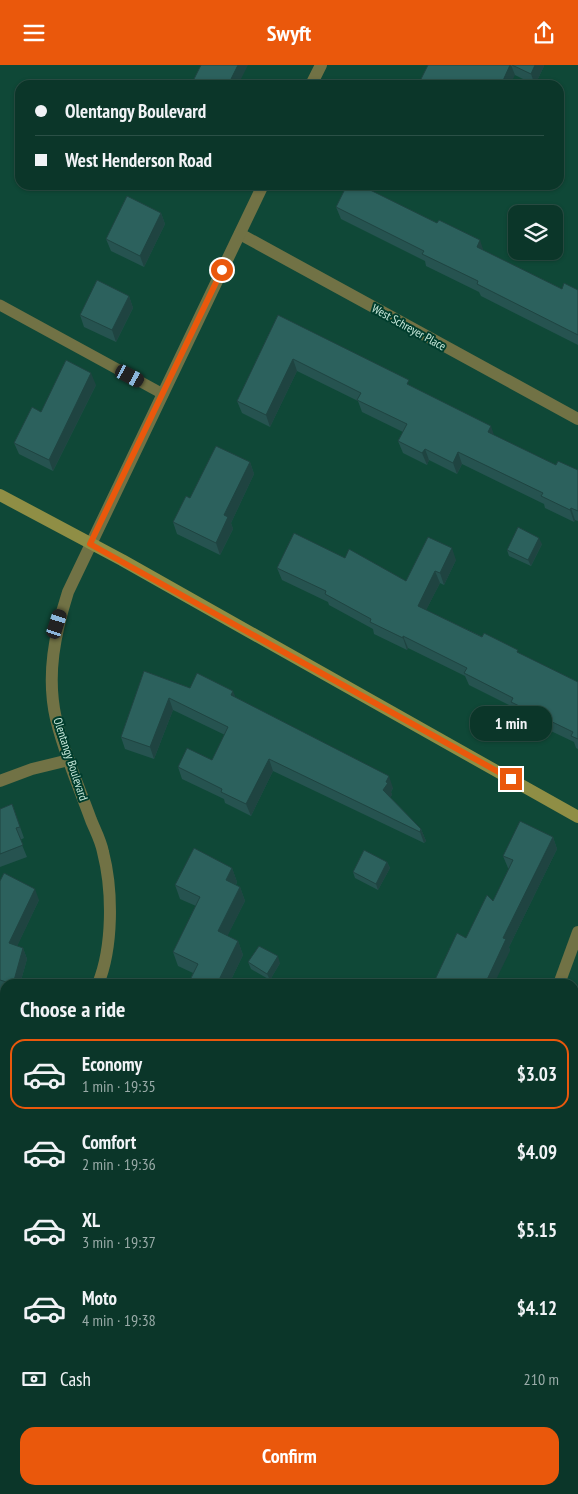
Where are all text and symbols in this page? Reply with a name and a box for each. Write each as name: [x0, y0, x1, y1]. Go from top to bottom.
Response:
icon: menu: [20, 19, 48, 47]
text: Swyft: [267, 19, 311, 47]
icon: share: [530, 19, 558, 47]
text: Olentangy Boulevard: [65, 99, 206, 123]
text: West Henderson Road: [65, 148, 212, 172]
map controls: [508, 205, 563, 260]
button: layers: [508, 205, 563, 260]
route start: [211, 259, 233, 281]
street label: West Schreyer Place: [369, 300, 449, 354]
car: [113, 362, 146, 390]
car: [45, 607, 68, 641]
callout: 1 min: [470, 707, 552, 741]
text: 1 min: [495, 713, 527, 733]
street label: Olentangy Boulevard: [51, 716, 91, 802]
route end: [500, 768, 522, 790]
text: Choose a ride: [20, 995, 125, 1023]
icon: car: [22, 1052, 67, 1097]
text: Economy: [82, 1052, 142, 1076]
text: $3.03: [517, 1062, 557, 1086]
text: 1 min · 19:35: [82, 1076, 156, 1096]
icon: car: [22, 1130, 67, 1175]
text: Comfort: [82, 1130, 136, 1154]
text: $4.09: [517, 1140, 557, 1164]
text: 2 min · 19:36: [82, 1154, 156, 1174]
icon: car: [22, 1208, 67, 1253]
text: XL: [82, 1208, 100, 1232]
text: $5.15: [517, 1218, 557, 1242]
text: 3 min · 19:37: [82, 1232, 156, 1252]
icon: car: [22, 1286, 67, 1331]
text: Moto: [82, 1286, 117, 1310]
text: $4.12: [517, 1296, 557, 1320]
text: 4 min · 19:38: [82, 1310, 156, 1330]
icon: cash: [20, 1365, 48, 1393]
text: Cash: [60, 1367, 91, 1391]
text: 210 m: [524, 1369, 559, 1389]
button: Confirm: [20, 1427, 559, 1485]

